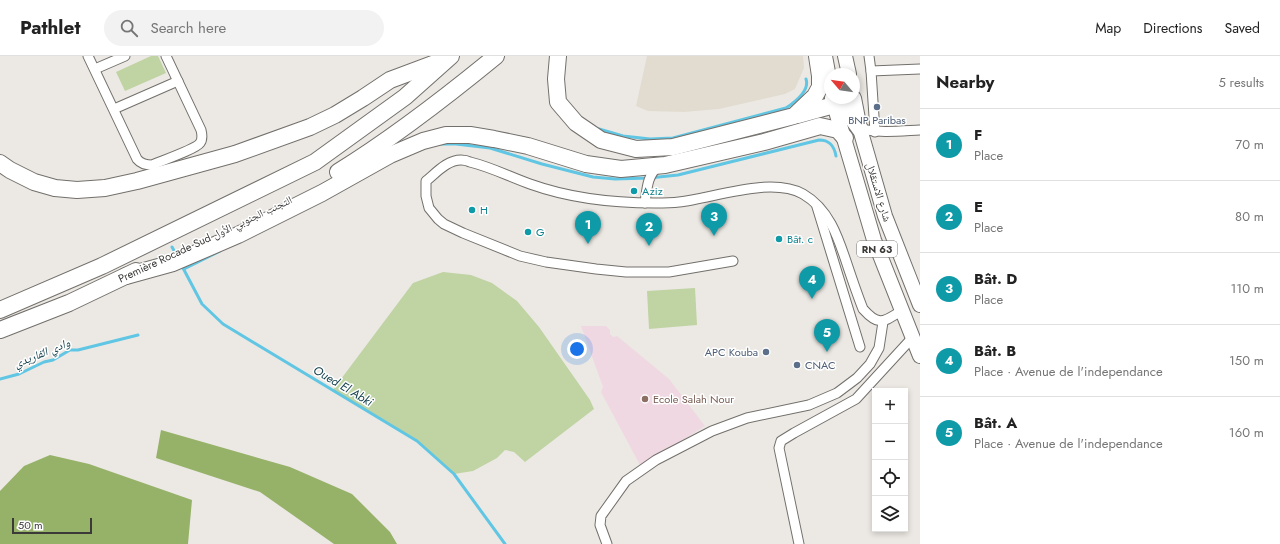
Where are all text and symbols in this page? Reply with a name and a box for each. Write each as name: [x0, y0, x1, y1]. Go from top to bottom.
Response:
search box: [104, 10, 384, 46]
text: Pathlet: [20, 14, 80, 41]
icon: search: [118, 17, 140, 39]
text: Search here: [150, 17, 226, 39]
text: Map: [1095, 18, 1121, 38]
text: Directions: [1143, 18, 1203, 38]
text: Saved: [1225, 18, 1260, 38]
north arrow: [824, 68, 860, 104]
text: Nearby: [936, 70, 994, 94]
text: 5 results: [1218, 73, 1264, 92]
marker: BNP Paribas: [872, 102, 882, 112]
place label: BNP Paribas: [848, 112, 906, 128]
text: F: [974, 124, 982, 146]
text: 1: [946, 135, 952, 154]
text: 70 m: [1235, 135, 1264, 154]
text: Place: [974, 146, 1003, 165]
street label: شارع الاستقلال: [862, 160, 896, 224]
place label: Aziz: [642, 183, 663, 199]
marker: Aziz: [629, 186, 639, 196]
street label: Première Rocade Sud التجنب الجنوبي الأول: [115, 192, 295, 287]
text: E: [974, 196, 983, 218]
place label: H: [480, 202, 488, 218]
pin: 3: [701, 203, 727, 236]
marker: H: [467, 205, 477, 215]
text: 2: [945, 207, 953, 226]
text: 80 m: [1235, 207, 1264, 226]
pin: 1: [575, 211, 601, 244]
pin: 2: [636, 213, 662, 246]
text: Place: [974, 218, 1003, 237]
place label: G: [536, 224, 545, 240]
marker: G: [523, 227, 533, 237]
place label: Bât. c: [787, 231, 813, 247]
marker: Bât. c: [774, 234, 784, 244]
road number: RN 63: [857, 241, 897, 257]
pin: 4: [799, 266, 825, 299]
text: Bât. D: [974, 268, 1017, 290]
text: 3: [945, 279, 953, 298]
text: 110 m: [1230, 279, 1264, 298]
text: Place: [974, 290, 1003, 309]
pin: 5: [814, 319, 840, 352]
water label: وادي القاريدي: [11, 333, 74, 373]
your location: [567, 339, 587, 359]
text: Bât. B: [974, 340, 1016, 362]
place label: APC Kouba: [705, 344, 758, 360]
marker: APC Kouba: [761, 347, 771, 357]
text: 4: [944, 351, 954, 370]
text: 150 m: [1229, 351, 1264, 370]
place label: CNAC: [805, 357, 836, 373]
marker: CNAC: [792, 360, 802, 370]
water label: Oued El Abki: [310, 361, 377, 411]
text: Place · Avenue de l'independance: [974, 362, 1163, 381]
map controls: [872, 388, 908, 532]
button: +: [872, 388, 908, 424]
place label: Ecole Salah Nour: [653, 391, 734, 407]
marker: Ecole Salah Nour: [640, 394, 650, 404]
text: Bât. A: [974, 412, 1017, 434]
text: 5: [945, 423, 953, 442]
text: 160 m: [1229, 423, 1264, 442]
button: −: [872, 424, 908, 460]
text: Place · Avenue de l'independance: [974, 434, 1163, 453]
button: locate: [872, 460, 908, 496]
button: layers: [872, 496, 908, 532]
scale bar: [12, 516, 92, 535]
text: 50 m: [18, 517, 43, 533]

